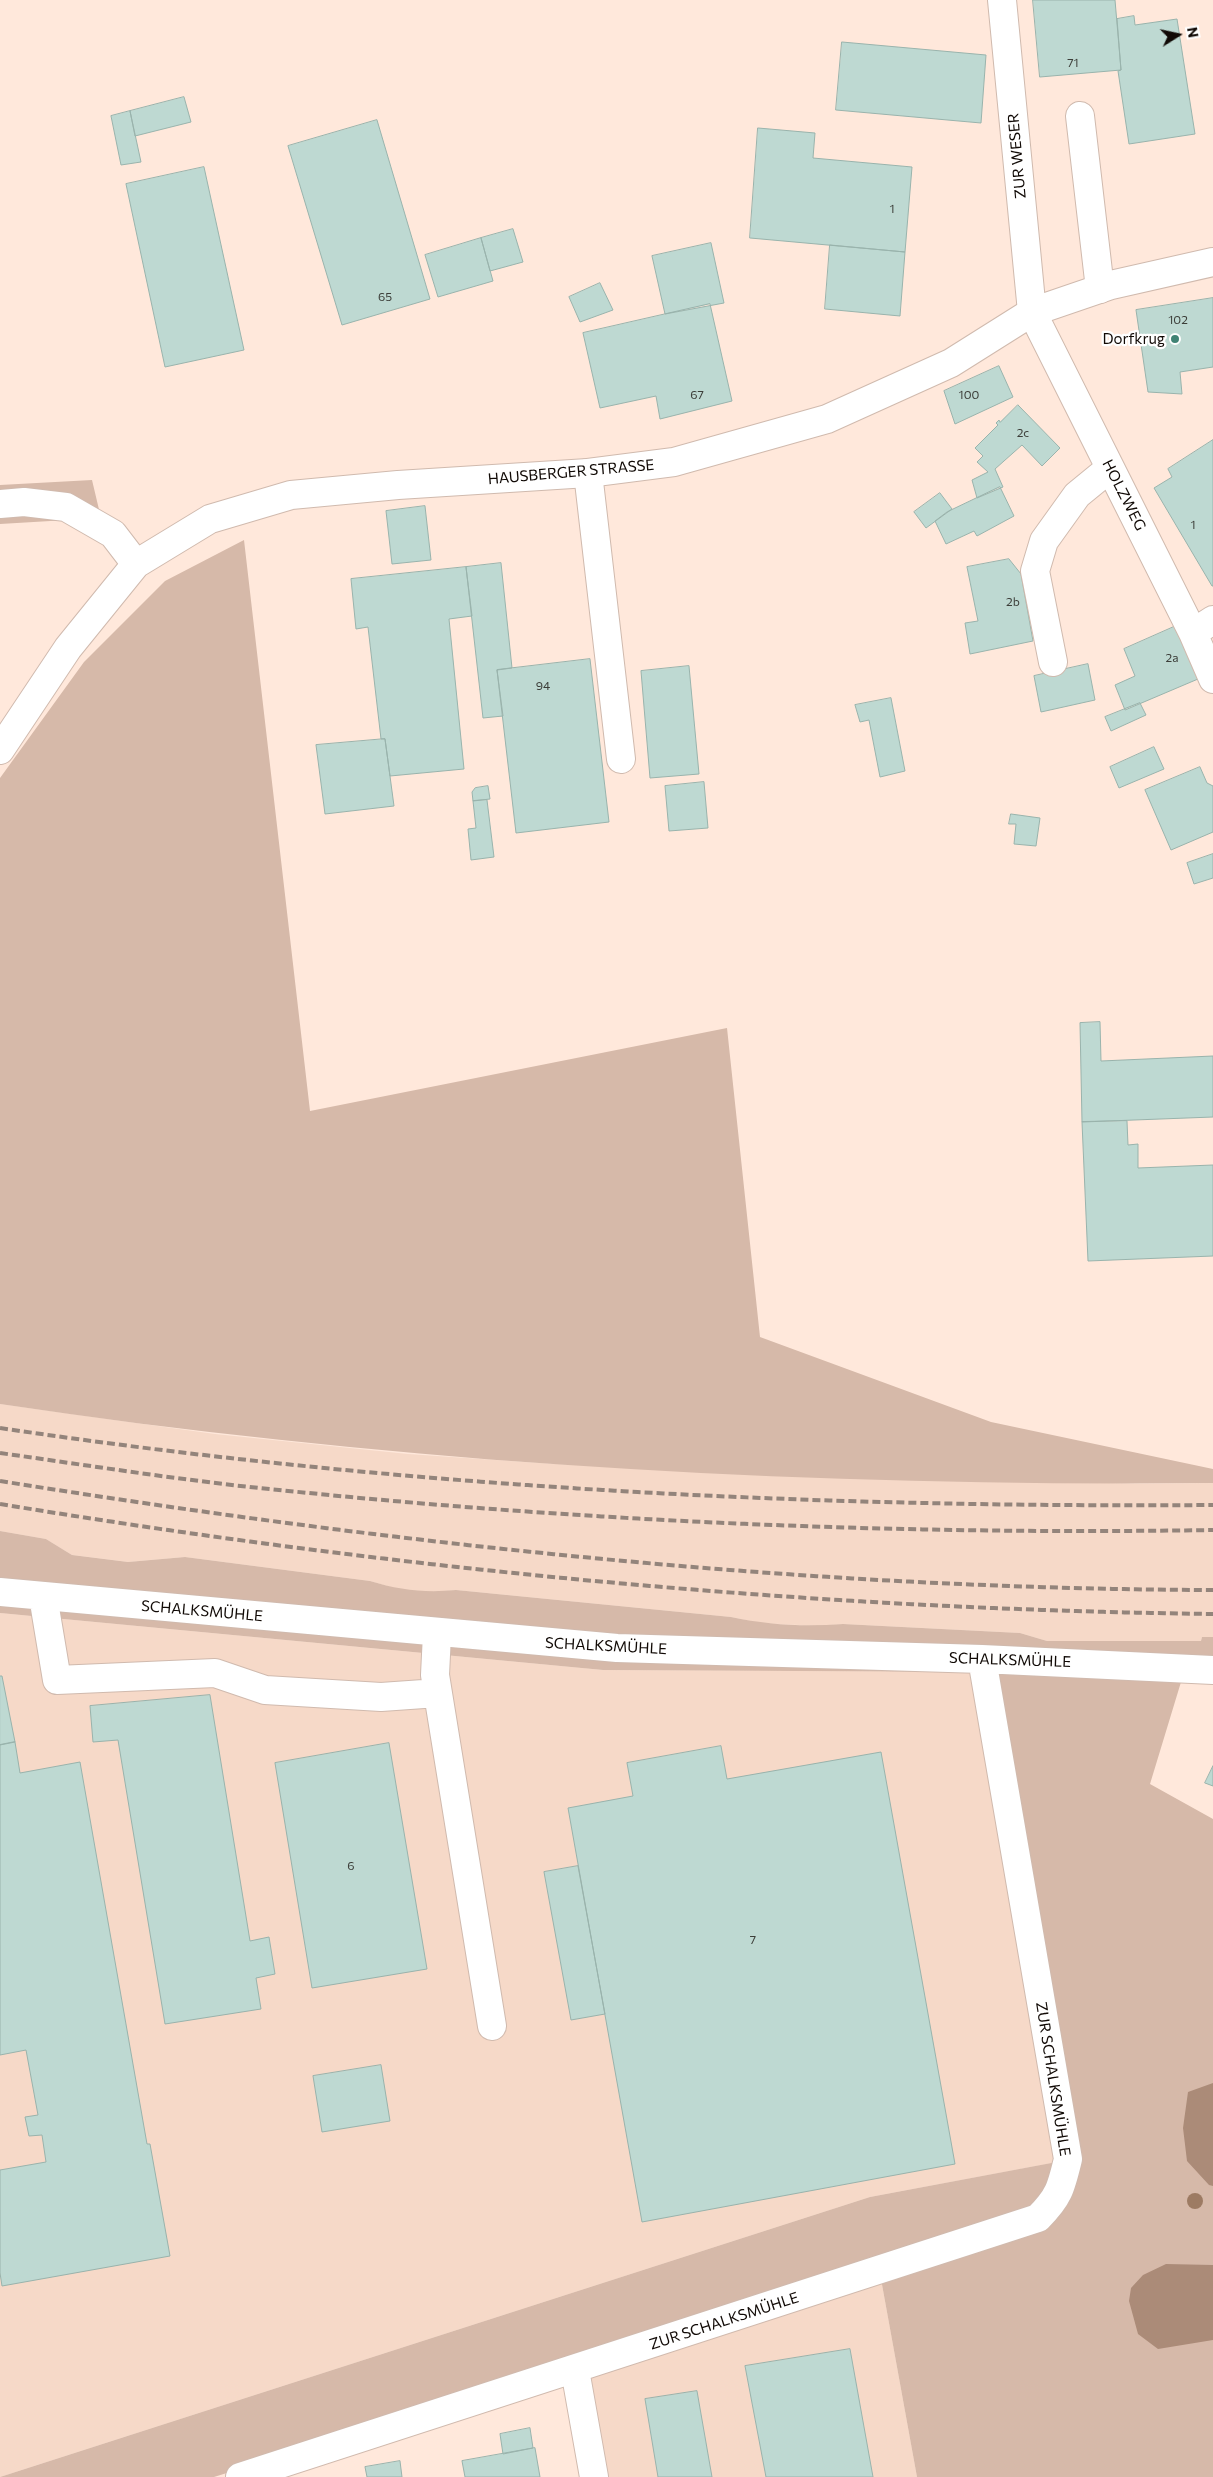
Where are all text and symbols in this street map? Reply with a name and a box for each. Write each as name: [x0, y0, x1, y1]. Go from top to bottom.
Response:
north arrow: [1153, 10, 1203, 60]
text: N: [1184, 26, 1203, 39]
house number: 71: [1067, 56, 1079, 70]
street label: ZUR WESER: [1004, 112, 1030, 200]
house number: 1: [889, 202, 895, 216]
house number: 65: [378, 290, 392, 304]
house number: 102: [1168, 313, 1188, 327]
place label: Dorfkrug: [1102, 330, 1165, 348]
marker: Dorfkrug: [1169, 333, 1181, 345]
house number: 67: [690, 388, 704, 402]
house number: 100: [959, 388, 979, 402]
house number: 2c: [1017, 426, 1029, 440]
street label: HAUSBERGER STRASSE: [487, 456, 655, 488]
street label: HOLZWEG: [1098, 456, 1150, 534]
house number: 1: [1190, 518, 1196, 532]
house number: 2b: [1006, 595, 1020, 609]
house number: 2a: [1166, 651, 1178, 665]
house number: 94: [536, 679, 550, 693]
street label: SCHALKSMÜHLE: [140, 1597, 264, 1625]
street label: SCHALKSMÜHLE: [545, 1634, 667, 1658]
street label: SCHALKSMÜHLE: [949, 1649, 1071, 1671]
house number: 6: [347, 1859, 355, 1873]
house number: 7: [750, 1933, 756, 1947]
street label: ZUR SCHALKSMÜHLE: [1032, 2001, 1074, 2157]
street label: ZUR SCHALKSMÜHLE: [647, 2288, 801, 2354]

